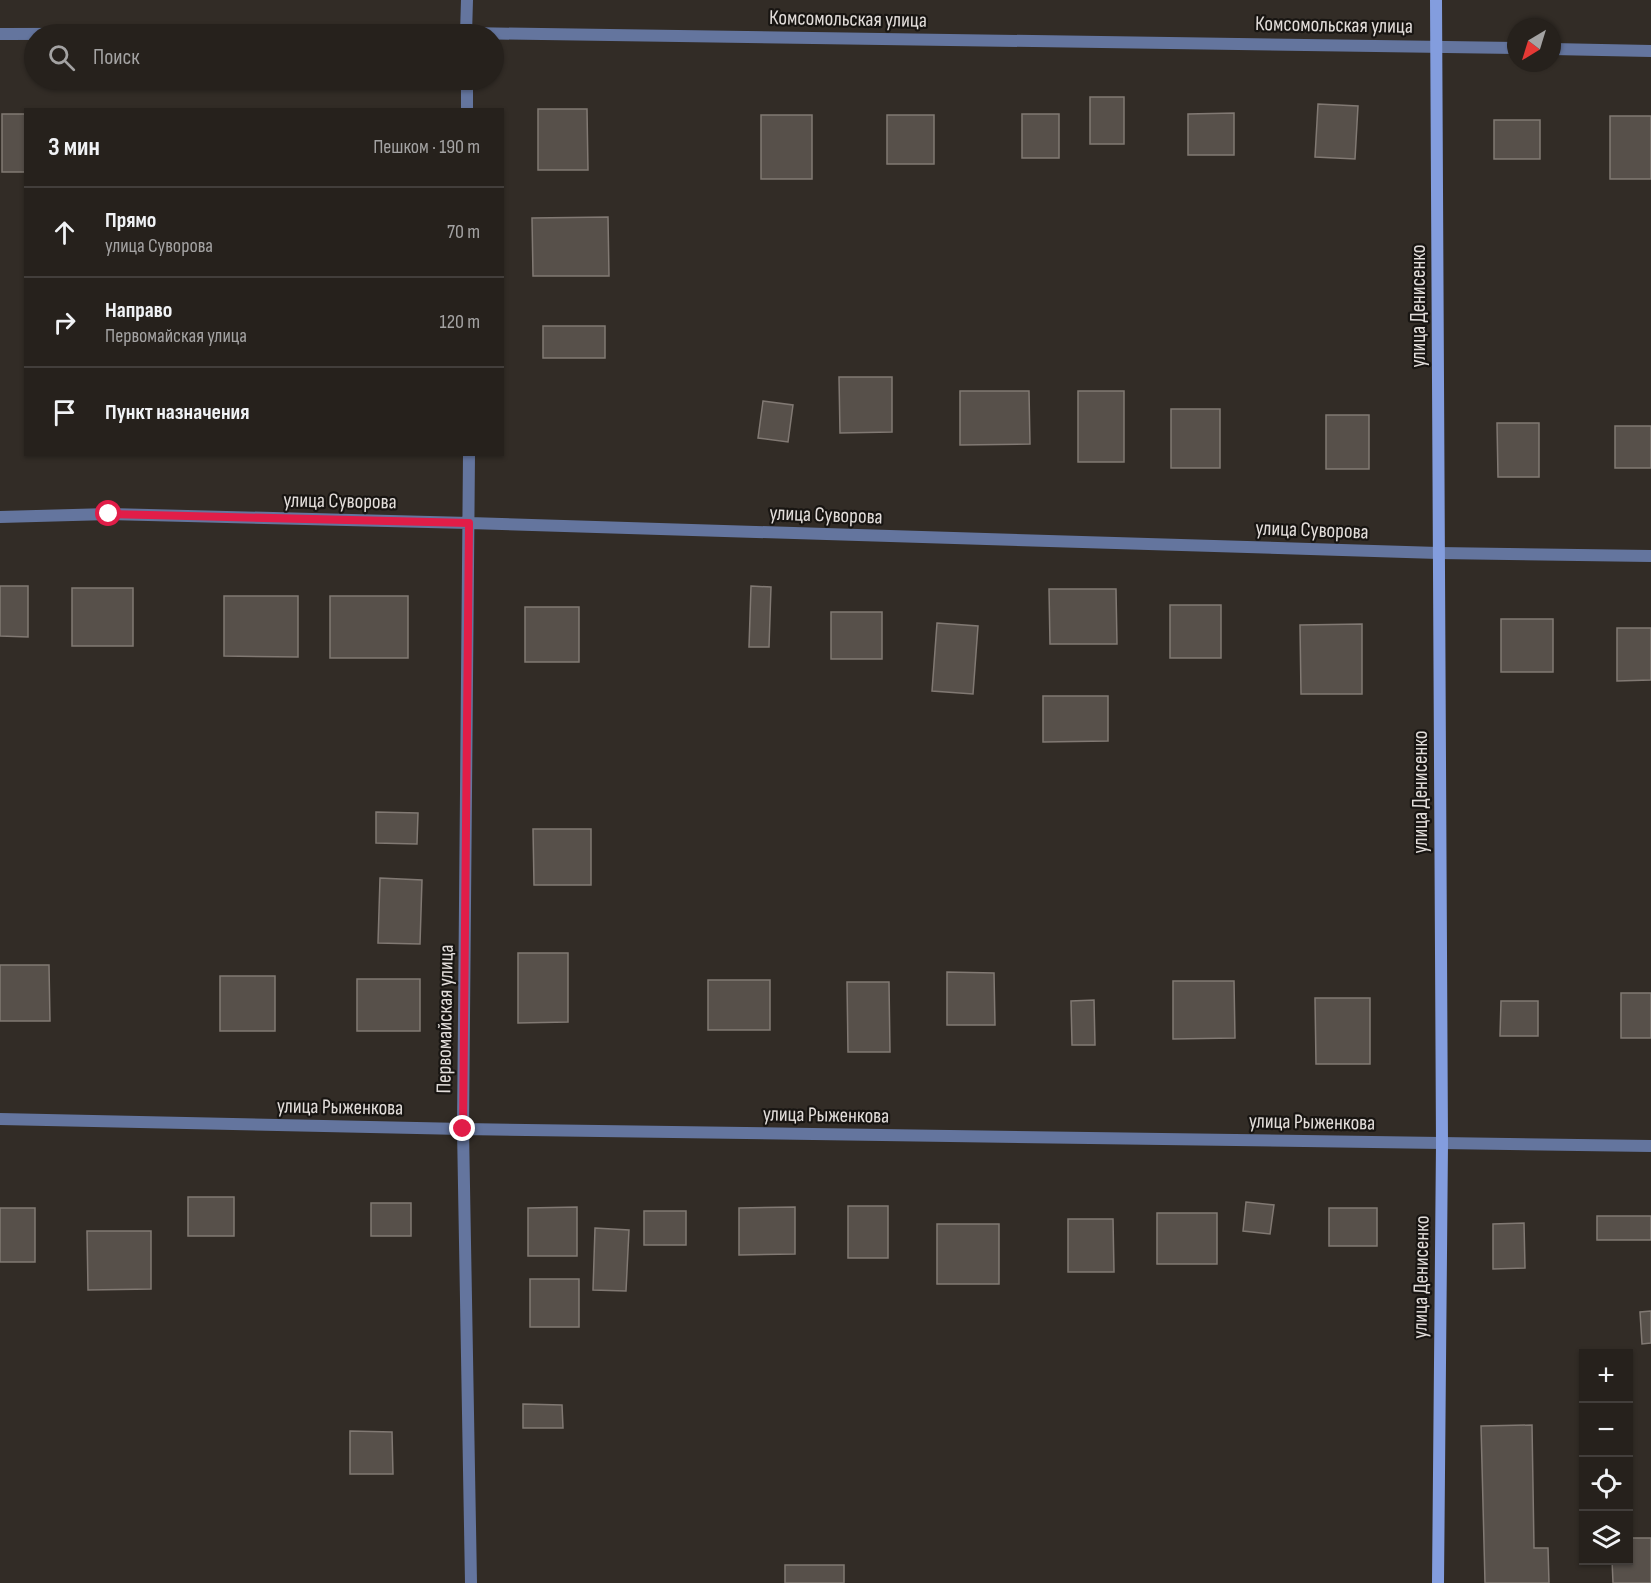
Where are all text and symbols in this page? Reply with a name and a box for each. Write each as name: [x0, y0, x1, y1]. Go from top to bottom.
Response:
street label: Комсомольская улица: [769, 5, 927, 33]
street label: Комсомольская улица: [1255, 11, 1413, 39]
north arrow: [1507, 18, 1561, 72]
search box: [24, 24, 504, 90]
icon: search: [45, 41, 78, 74]
text: Поиск: [93, 44, 139, 71]
text: 3 мин: [48, 132, 100, 163]
text: Пешком · 190 m: [373, 135, 480, 159]
text: Прямо: [105, 207, 156, 234]
icon: ahead: [48, 216, 81, 249]
text: 70 m: [447, 220, 480, 244]
text: улица Суворова: [105, 234, 213, 258]
street label: улица Денисенко: [1406, 244, 1431, 368]
text: Направо: [105, 297, 172, 324]
icon: right: [48, 306, 81, 339]
text: 120 m: [440, 310, 480, 334]
text: Первомайская улица: [105, 324, 247, 348]
icon: arrive: [48, 396, 81, 429]
text: Пункт назначения: [105, 399, 249, 426]
street label: улица Суворова: [283, 488, 397, 514]
route start: [95, 500, 121, 526]
street label: улица Суворова: [769, 501, 883, 529]
street label: улица Суворова: [1255, 516, 1369, 544]
street label: улица Денисенко: [1408, 730, 1433, 854]
street label: Первомайская улица: [431, 944, 459, 1094]
street label: улица Рыженкова: [277, 1093, 403, 1121]
street label: улица Рыженкова: [763, 1101, 889, 1129]
street label: улица Рыженкова: [1249, 1108, 1375, 1136]
route end: [449, 1115, 475, 1141]
street label: улица Денисенко: [1407, 1215, 1435, 1339]
map controls: [1579, 1349, 1633, 1565]
button: +: [1579, 1349, 1633, 1403]
button: −: [1579, 1403, 1633, 1457]
button: locate: [1579, 1457, 1633, 1511]
button: layers: [1579, 1511, 1633, 1565]

